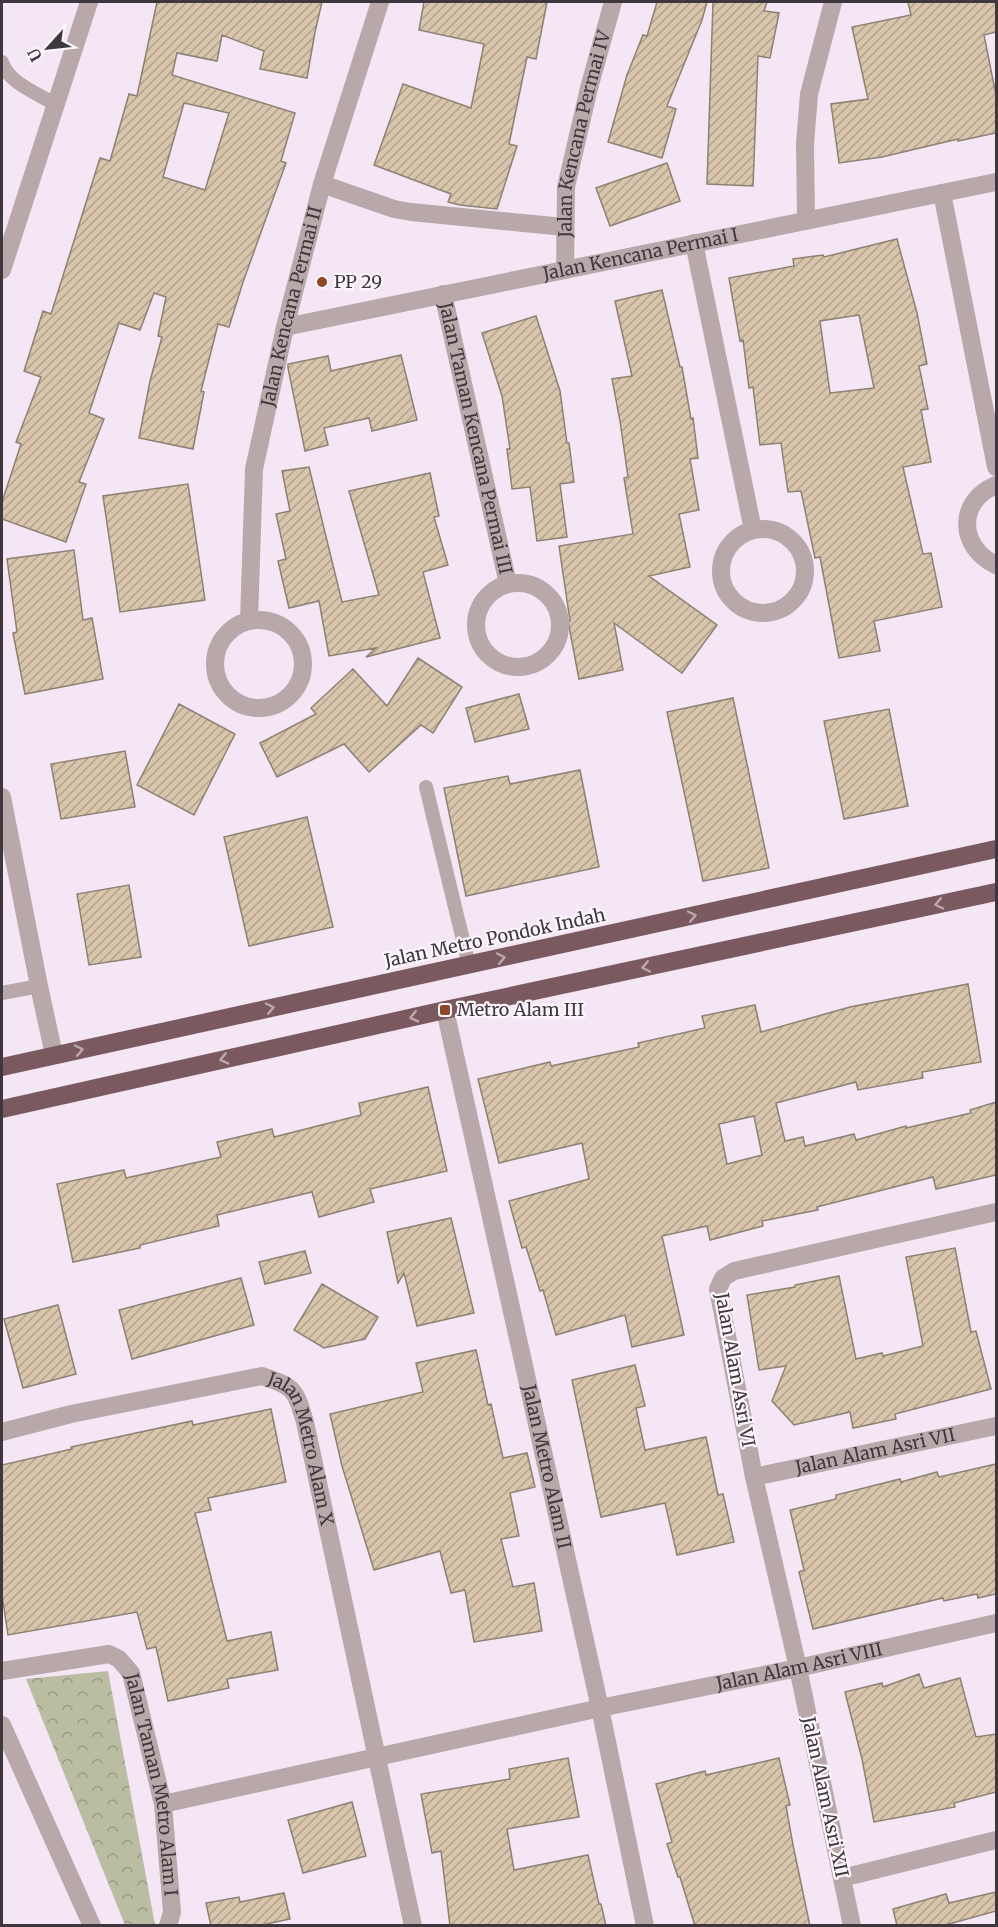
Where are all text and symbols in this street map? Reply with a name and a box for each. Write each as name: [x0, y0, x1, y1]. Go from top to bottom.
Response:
north arrow: [18, 18, 78, 78]
street label: Jalan Kencana Permai IV: [553, 27, 616, 239]
text: U: [23, 45, 46, 65]
street label: Jalan Kencana Permai II: [256, 203, 327, 410]
street label: Jalan Kencana Permai I: [540, 223, 740, 285]
place label: PP 29: [334, 270, 382, 293]
marker: PP 29: [315, 275, 329, 289]
street label: Jalan Taman Kencana Permai III: [434, 299, 517, 577]
one-way arrow: [935, 897, 945, 910]
street label: Jalan Metro Pondok Indah: [381, 903, 608, 972]
one-way arrow: [686, 910, 696, 923]
one-way arrow: [496, 952, 506, 965]
one-way arrow: [641, 960, 651, 973]
place label: Metro Alam III: [457, 998, 584, 1021]
one-way arrow: [264, 1002, 274, 1015]
marker: Metro Alam III: [438, 1003, 452, 1017]
one-way arrow: [410, 1010, 420, 1023]
one-way arrow: [74, 1044, 84, 1057]
one-way arrow: [219, 1052, 229, 1065]
street label: Jalan Alam Asri VI: [710, 1290, 760, 1449]
street label: Jalan Metro Alam X: [264, 1366, 339, 1528]
street label: Jalan Metro Alam II: [517, 1381, 576, 1551]
street label: Jalan Alam Asri VII: [792, 1423, 957, 1479]
street label: Jalan Alam Asri VIII: [713, 1637, 885, 1695]
street label: Jalan Taman Metro Alam I: [120, 1670, 183, 1897]
street label: Jalan Alam Asri XII: [797, 1713, 854, 1879]

